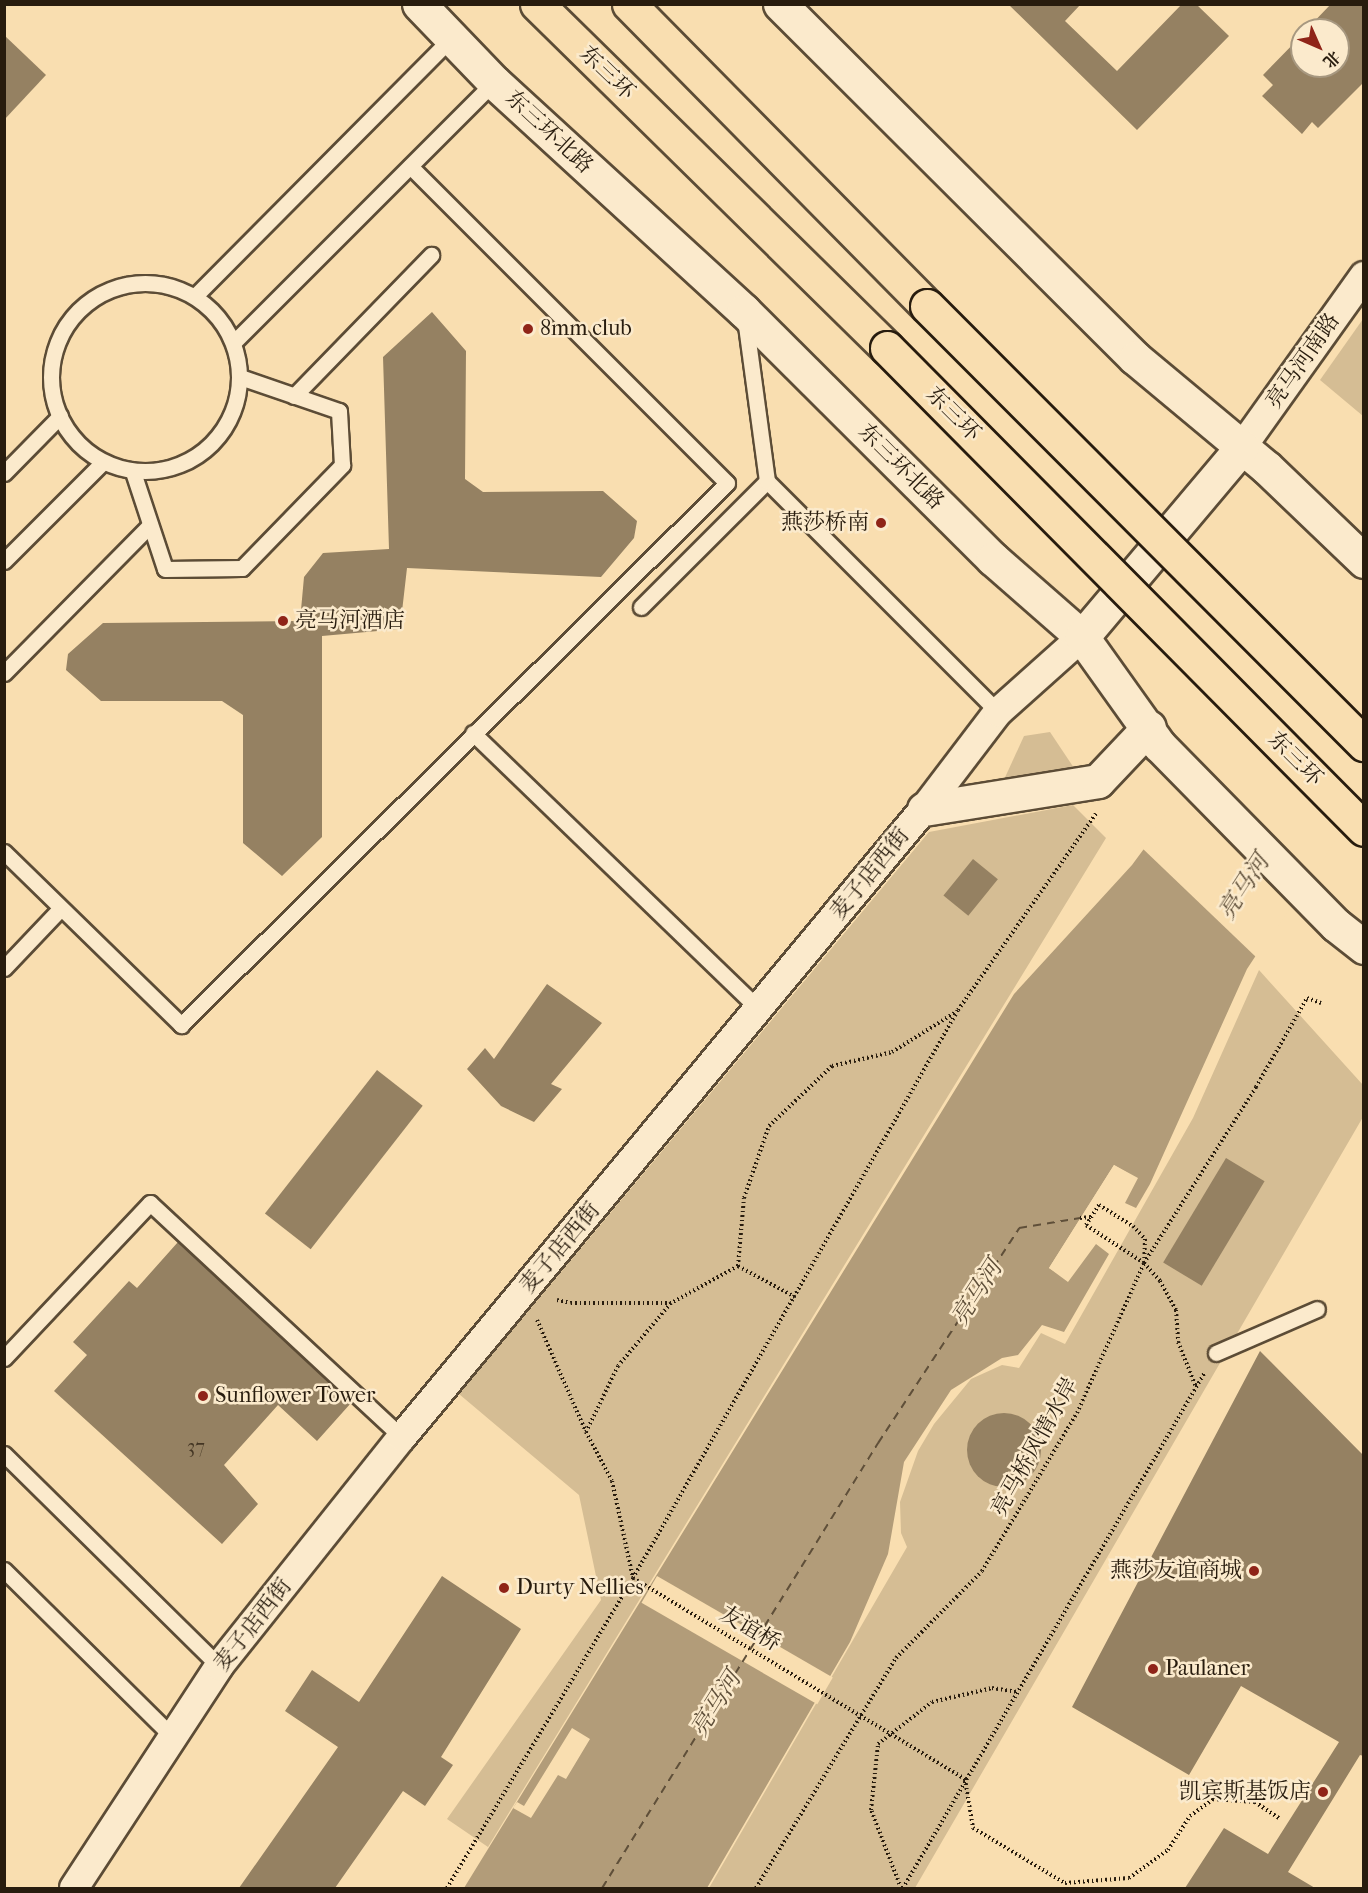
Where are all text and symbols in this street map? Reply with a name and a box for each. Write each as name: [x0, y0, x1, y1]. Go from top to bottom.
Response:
north arrow: [1290, 18, 1350, 78]
street label: 东三环: [574, 41, 640, 105]
text: 北: [1319, 47, 1344, 72]
street label: 东三环北路: [500, 85, 598, 179]
street label: 亮马河南路: [1261, 308, 1345, 414]
place label: 8mm club: [540, 316, 632, 342]
marker: 8mm club: [521, 322, 535, 336]
street label: 东三环: [920, 381, 986, 447]
street label: 东三环北路: [853, 419, 949, 515]
place label: 燕莎桥南: [781, 510, 869, 536]
marker: 燕莎桥南: [874, 516, 888, 530]
place label: 亮马河酒店: [295, 608, 405, 634]
marker: 亮马河酒店: [276, 614, 290, 628]
street label: 东三环: [1262, 726, 1328, 792]
street label: 麦子店西街: [825, 823, 915, 925]
water label: 亮马河: [1212, 849, 1276, 925]
street label: 麦子店西街: [515, 1197, 605, 1299]
water label: 亮马河: [945, 1255, 1009, 1331]
street label: 亮马桥风情水岸: [986, 1373, 1084, 1521]
place label: Sunflower Tower: [215, 1383, 375, 1409]
marker: Sunflower Tower: [196, 1389, 210, 1403]
house number: 37: [187, 1434, 205, 1458]
place label: 燕莎友谊商城: [1110, 1558, 1242, 1584]
marker: 燕莎友谊商城: [1247, 1564, 1261, 1578]
street label: 麦子店西街: [209, 1574, 297, 1676]
place label: Durty Nellies: [516, 1575, 644, 1601]
marker: Durty Nellies: [497, 1581, 511, 1595]
street label: 友谊桥: [715, 1601, 785, 1657]
place label: Paulaner: [1165, 1656, 1250, 1682]
marker: Paulaner: [1146, 1662, 1160, 1676]
water label: 亮马河: [685, 1666, 747, 1742]
place label: 凯宾斯基饭店: [1179, 1779, 1311, 1805]
marker: 凯宾斯基饭店: [1316, 1785, 1330, 1799]

